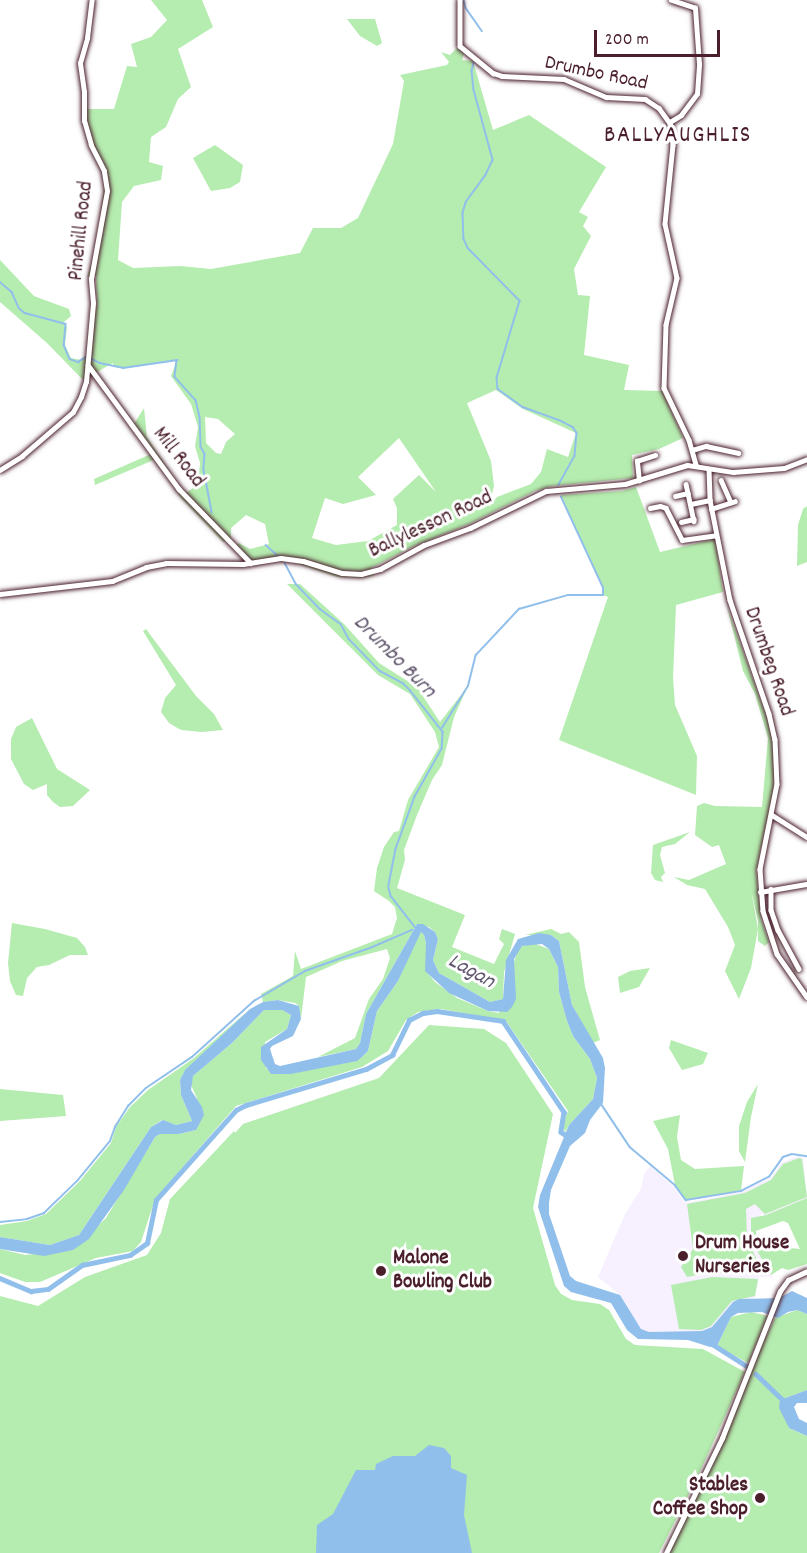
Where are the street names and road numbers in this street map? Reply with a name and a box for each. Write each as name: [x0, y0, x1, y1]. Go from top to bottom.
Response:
street label: Drumbo Road: [542, 51, 650, 97]
street label: Pinehill Road: [64, 180, 100, 282]
street label: Mill Road: [146, 423, 210, 493]
street label: Ballylesson Road: [365, 485, 497, 565]
street label: Drumbeg Road: [738, 604, 798, 720]

